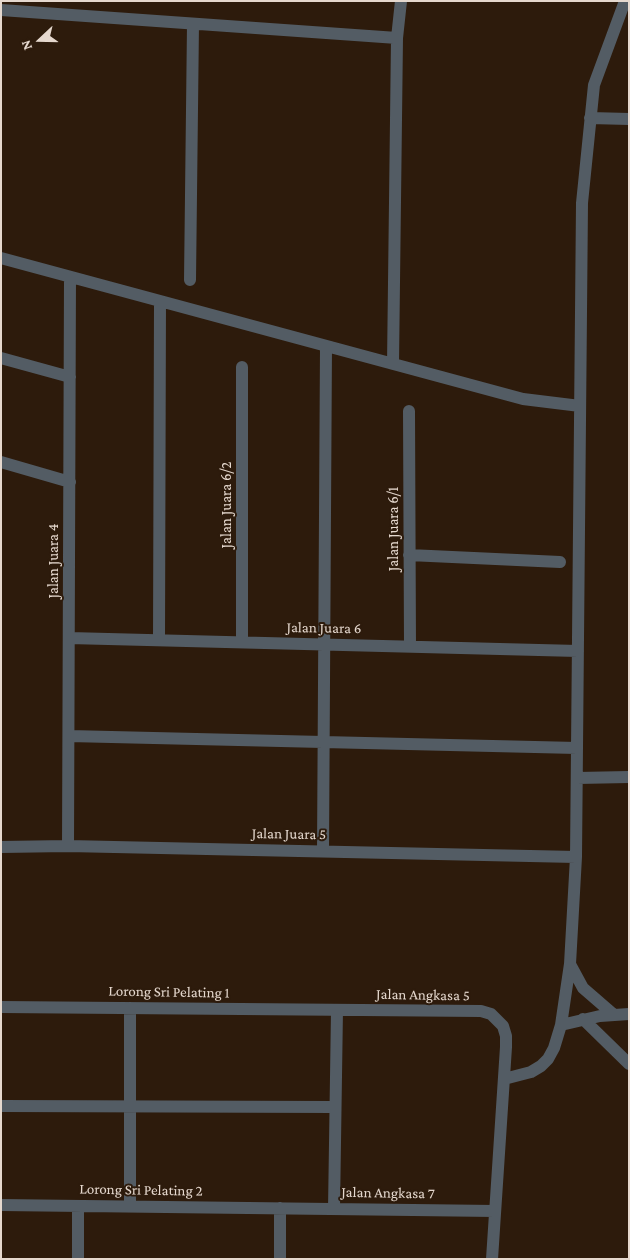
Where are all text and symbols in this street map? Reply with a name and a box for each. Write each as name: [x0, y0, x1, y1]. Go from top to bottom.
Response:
north arrow: [15, 15, 65, 65]
text: N: [17, 38, 35, 53]
street label: Jalan Juara 6/2: [217, 462, 235, 548]
street label: Jalan Juara 6/1: [384, 487, 402, 571]
street label: Jalan Juara 4: [44, 524, 62, 598]
street label: Jalan Juara 6: [286, 618, 362, 638]
street label: Jalan Juara 5: [252, 824, 326, 844]
street label: Lorong Sri Pelating 1: [108, 982, 230, 1002]
street label: Jalan Angkasa 5: [376, 985, 470, 1005]
street label: Lorong Sri Pelating 2: [79, 1180, 203, 1200]
street label: Jalan Angkasa 7: [341, 1183, 435, 1203]

